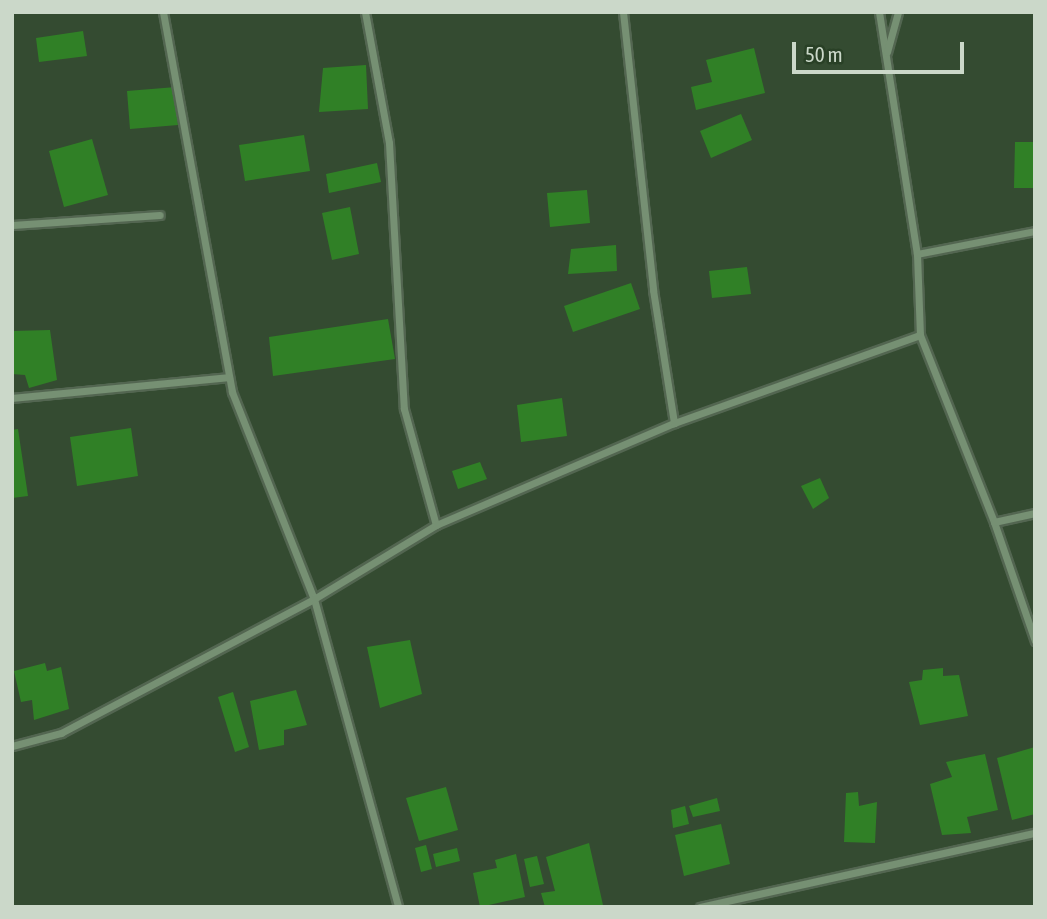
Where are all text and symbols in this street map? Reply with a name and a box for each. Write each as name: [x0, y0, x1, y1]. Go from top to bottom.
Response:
scale bar: [795, 28, 967, 72]
text: 50 m: [805, 42, 843, 66]

